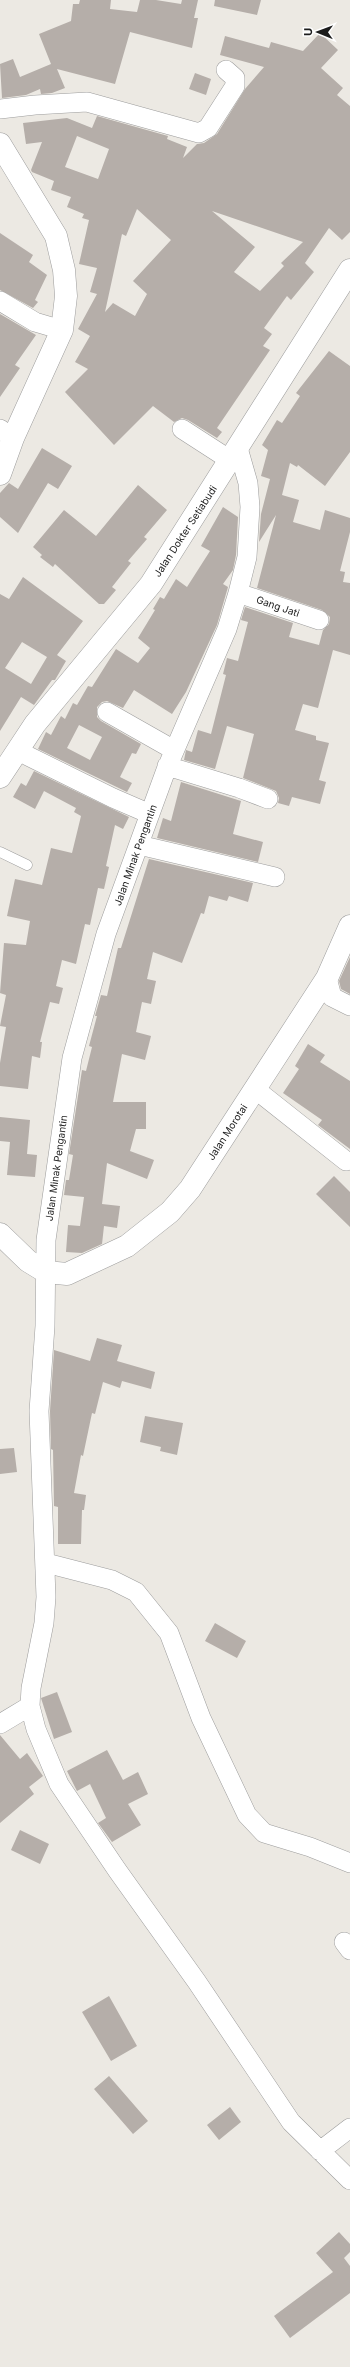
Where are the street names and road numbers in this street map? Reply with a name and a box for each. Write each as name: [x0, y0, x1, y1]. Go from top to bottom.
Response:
street label: Jalan Dokter Setiabudi: [151, 483, 219, 579]
street label: Gang Jati: [255, 593, 301, 619]
street label: Jalan Minak Pengantin: [111, 803, 159, 907]
street label: Jalan Morotai: [205, 1102, 249, 1162]
street label: Jalan Minak Pengantin: [43, 1114, 69, 1222]

